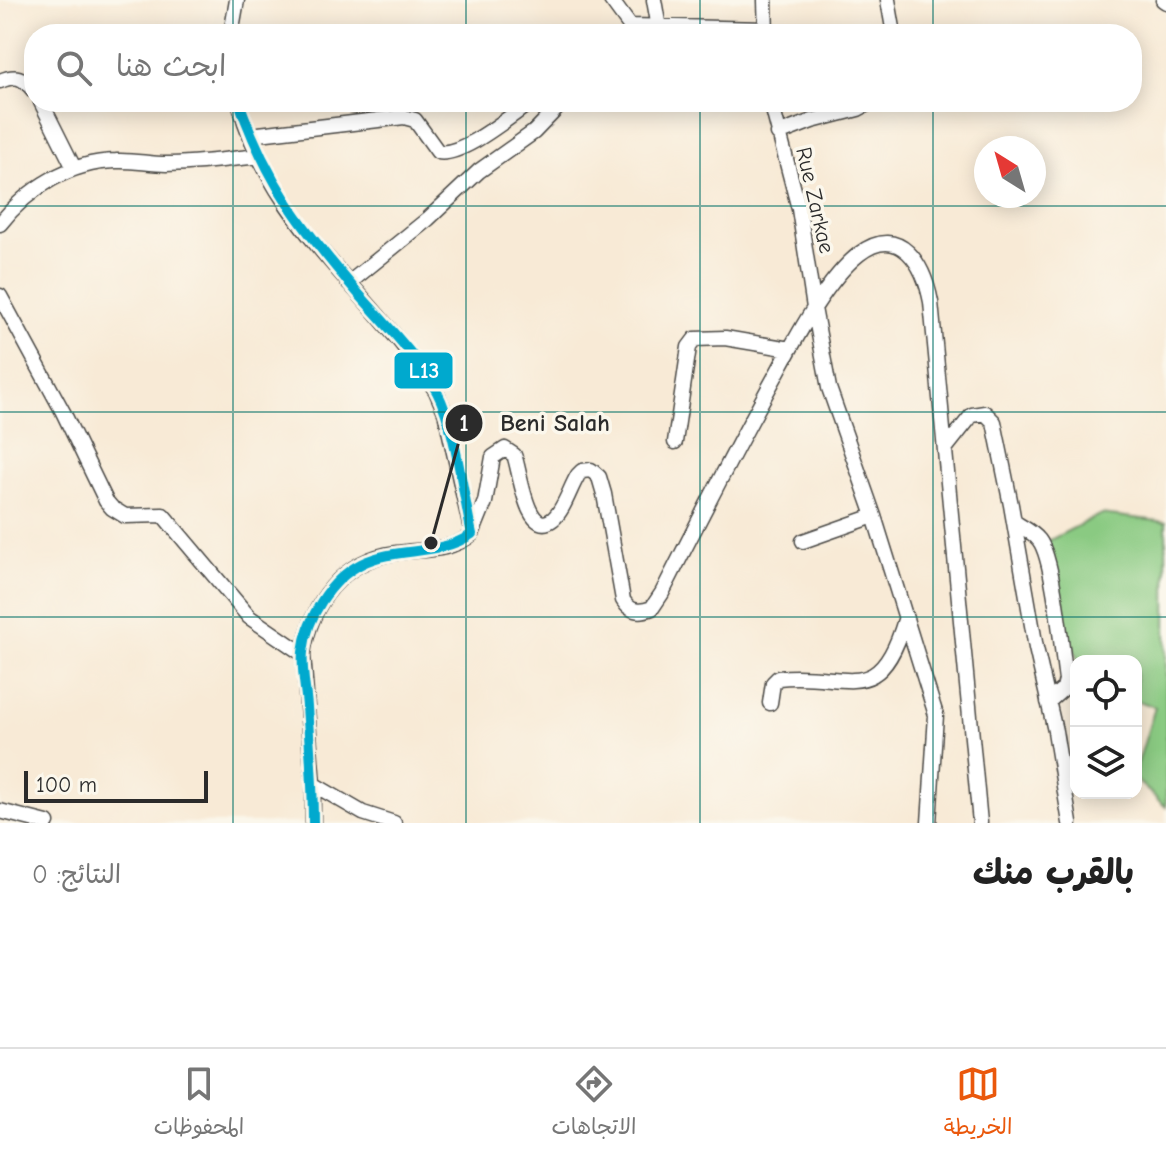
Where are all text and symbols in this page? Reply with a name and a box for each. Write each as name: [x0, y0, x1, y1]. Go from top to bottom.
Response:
search box: [24, 24, 1142, 112]
icon: search: [52, 46, 96, 90]
text: ابحث هنا: [116, 49, 226, 84]
north arrow: [974, 136, 1046, 208]
street label: Rue Zarkae: [790, 145, 840, 256]
line badge: L13: [393, 351, 454, 390]
text: L13: [409, 358, 439, 384]
callout: Beni Salah: [444, 399, 626, 447]
text: 1: [459, 409, 469, 437]
text: Beni Salah: [500, 409, 610, 437]
map controls: [1070, 655, 1142, 799]
button: locate: [1070, 655, 1142, 727]
button: layers: [1070, 727, 1142, 799]
scale bar: [24, 767, 208, 803]
text: 100 m: [36, 772, 97, 798]
text: بالقرب منك: [973, 853, 1134, 893]
text: النتائج: 0: [32, 860, 121, 890]
tab: المحفوظات: [154, 1062, 244, 1146]
tab: الاتجاهات: [552, 1062, 636, 1146]
tab: الخريطة: [944, 1062, 1012, 1146]

